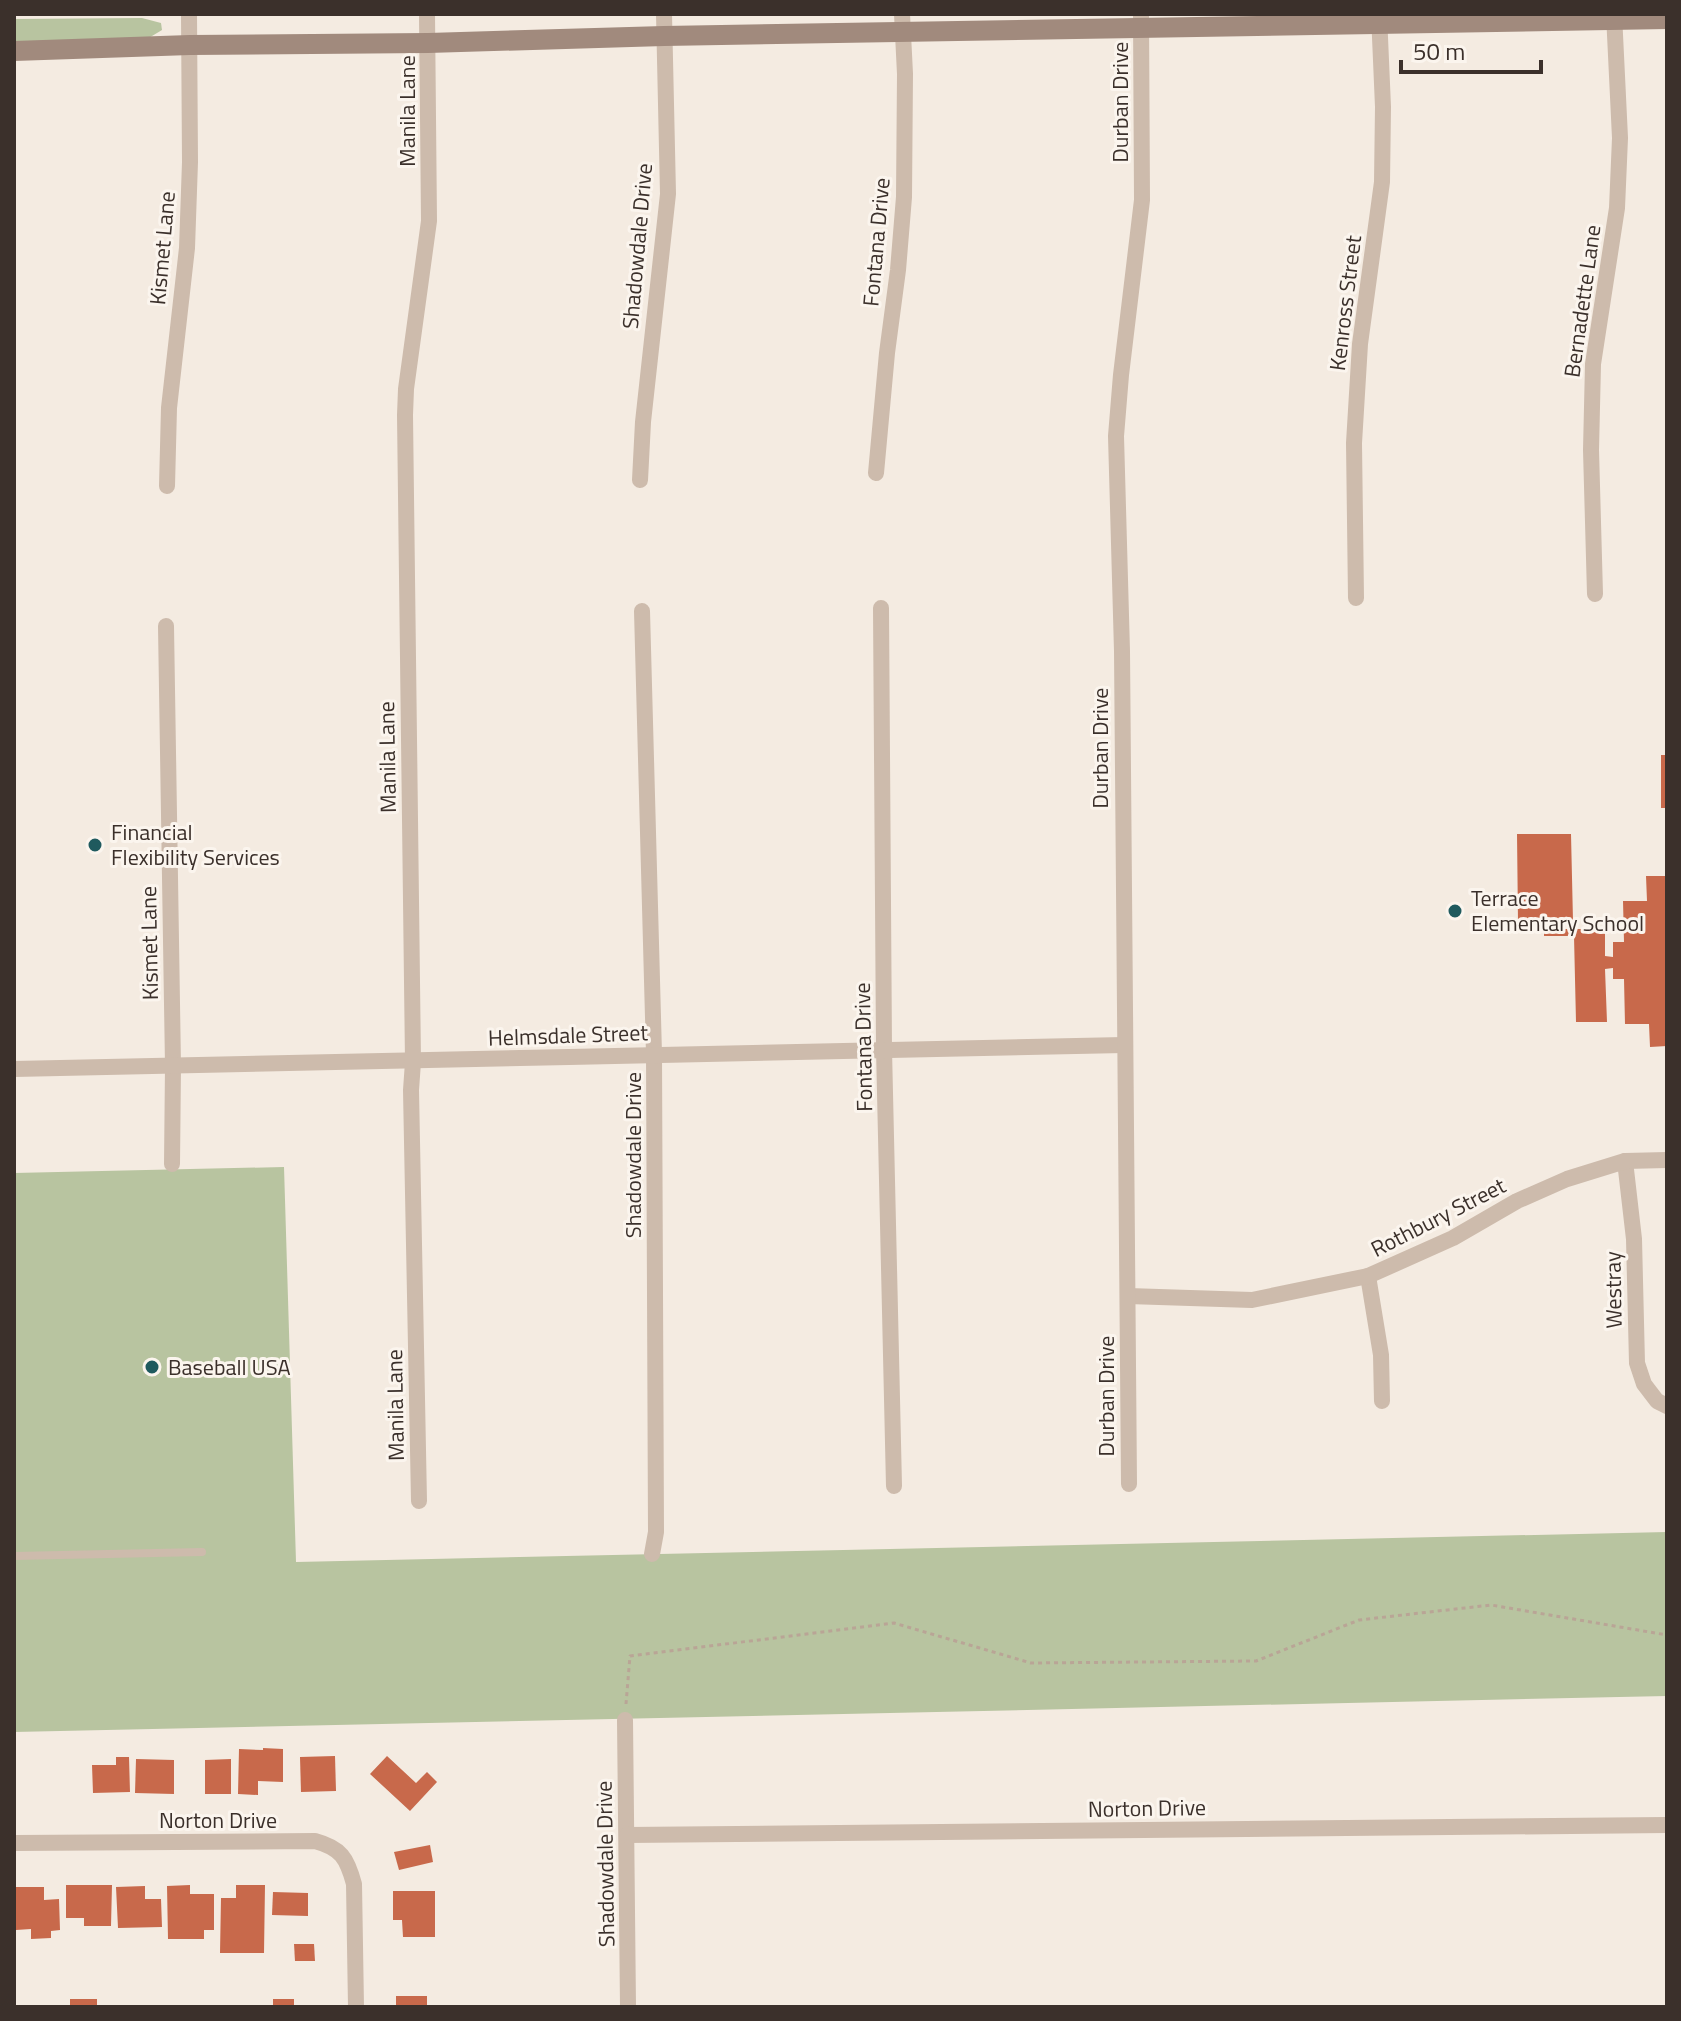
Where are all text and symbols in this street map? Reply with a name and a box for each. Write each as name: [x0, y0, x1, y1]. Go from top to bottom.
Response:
scale bar: [1401, 24, 1541, 74]
text: 50 m: [1413, 33, 1465, 69]
street label: Durban Drive: [1103, 42, 1137, 162]
street label: Manila Lane: [390, 55, 424, 167]
street label: Shadowdale Drive: [613, 162, 661, 330]
street label: Fontana Drive: [853, 176, 899, 308]
street label: Kismet Lane: [140, 190, 184, 306]
street label: Bernadette Lane: [1554, 223, 1610, 379]
street label: Kenross Street: [1320, 233, 1370, 373]
street label: Durban Drive: [1083, 688, 1117, 808]
street label: Manila Lane: [369, 701, 405, 813]
place label: Financial Flexibility Services: [111, 815, 280, 874]
marker: Financial Flexibility Services: [86, 836, 104, 854]
place label: Terrace Elementary School: [1471, 881, 1644, 940]
street label: Kismet Lane: [131, 886, 167, 1000]
marker: Terrace Elementary School: [1446, 902, 1464, 920]
street label: Fontana Drive: [845, 982, 881, 1112]
street label: Helmsdale Street: [487, 1015, 649, 1055]
street label: Shadowdale Drive: [616, 1072, 650, 1238]
street label: Rothbury Street: [1365, 1168, 1512, 1266]
street label: Westray: [1595, 1251, 1631, 1329]
street label: Durban Drive: [1089, 1336, 1123, 1456]
street label: Manila Lane: [377, 1349, 413, 1461]
place label: Baseball USA: [168, 1350, 291, 1384]
marker: Baseball USA: [143, 1358, 161, 1376]
street label: Shadowdale Drive: [587, 1781, 623, 1947]
street label: Norton Drive: [1088, 1790, 1206, 1826]
street label: Norton Drive: [159, 1803, 277, 1837]

